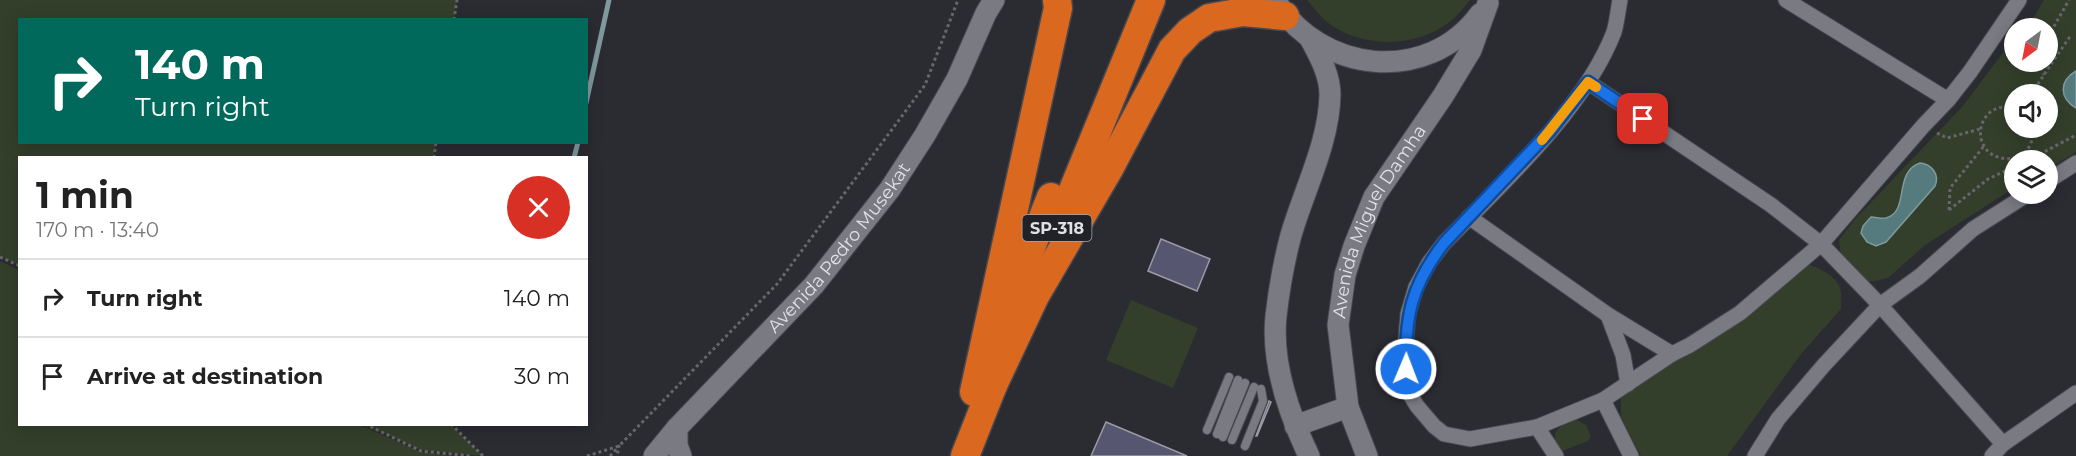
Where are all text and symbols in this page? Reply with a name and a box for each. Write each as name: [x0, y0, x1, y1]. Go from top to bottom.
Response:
north arrow: [2004, 18, 2058, 72]
map controls: [2004, 18, 2058, 204]
text: 140 m: [135, 38, 265, 90]
icon: right: [36, 42, 114, 120]
button: sound: [2004, 84, 2058, 138]
text: Turn right: [135, 90, 270, 123]
pin: [1617, 93, 1668, 144]
icon: arrive: [1626, 102, 1659, 135]
street label: Avenida Miguel Damha: [1328, 121, 1431, 320]
button: layers: [2004, 150, 2058, 204]
street label: Avenida Pedro Musekat: [763, 159, 915, 337]
text: 1 min: [36, 173, 134, 217]
button: close: [507, 176, 570, 239]
road number: SP-318: [1022, 215, 1092, 241]
text: 170 m · 13:40: [36, 218, 159, 242]
icon: right: [36, 282, 69, 315]
text: Turn right: [87, 285, 202, 312]
text: 140 m: [504, 285, 570, 312]
position arrow: [1374, 337, 1438, 401]
icon: arrive: [36, 360, 69, 393]
text: Arrive at destination: [87, 363, 323, 390]
text: 30 m: [514, 363, 570, 390]

